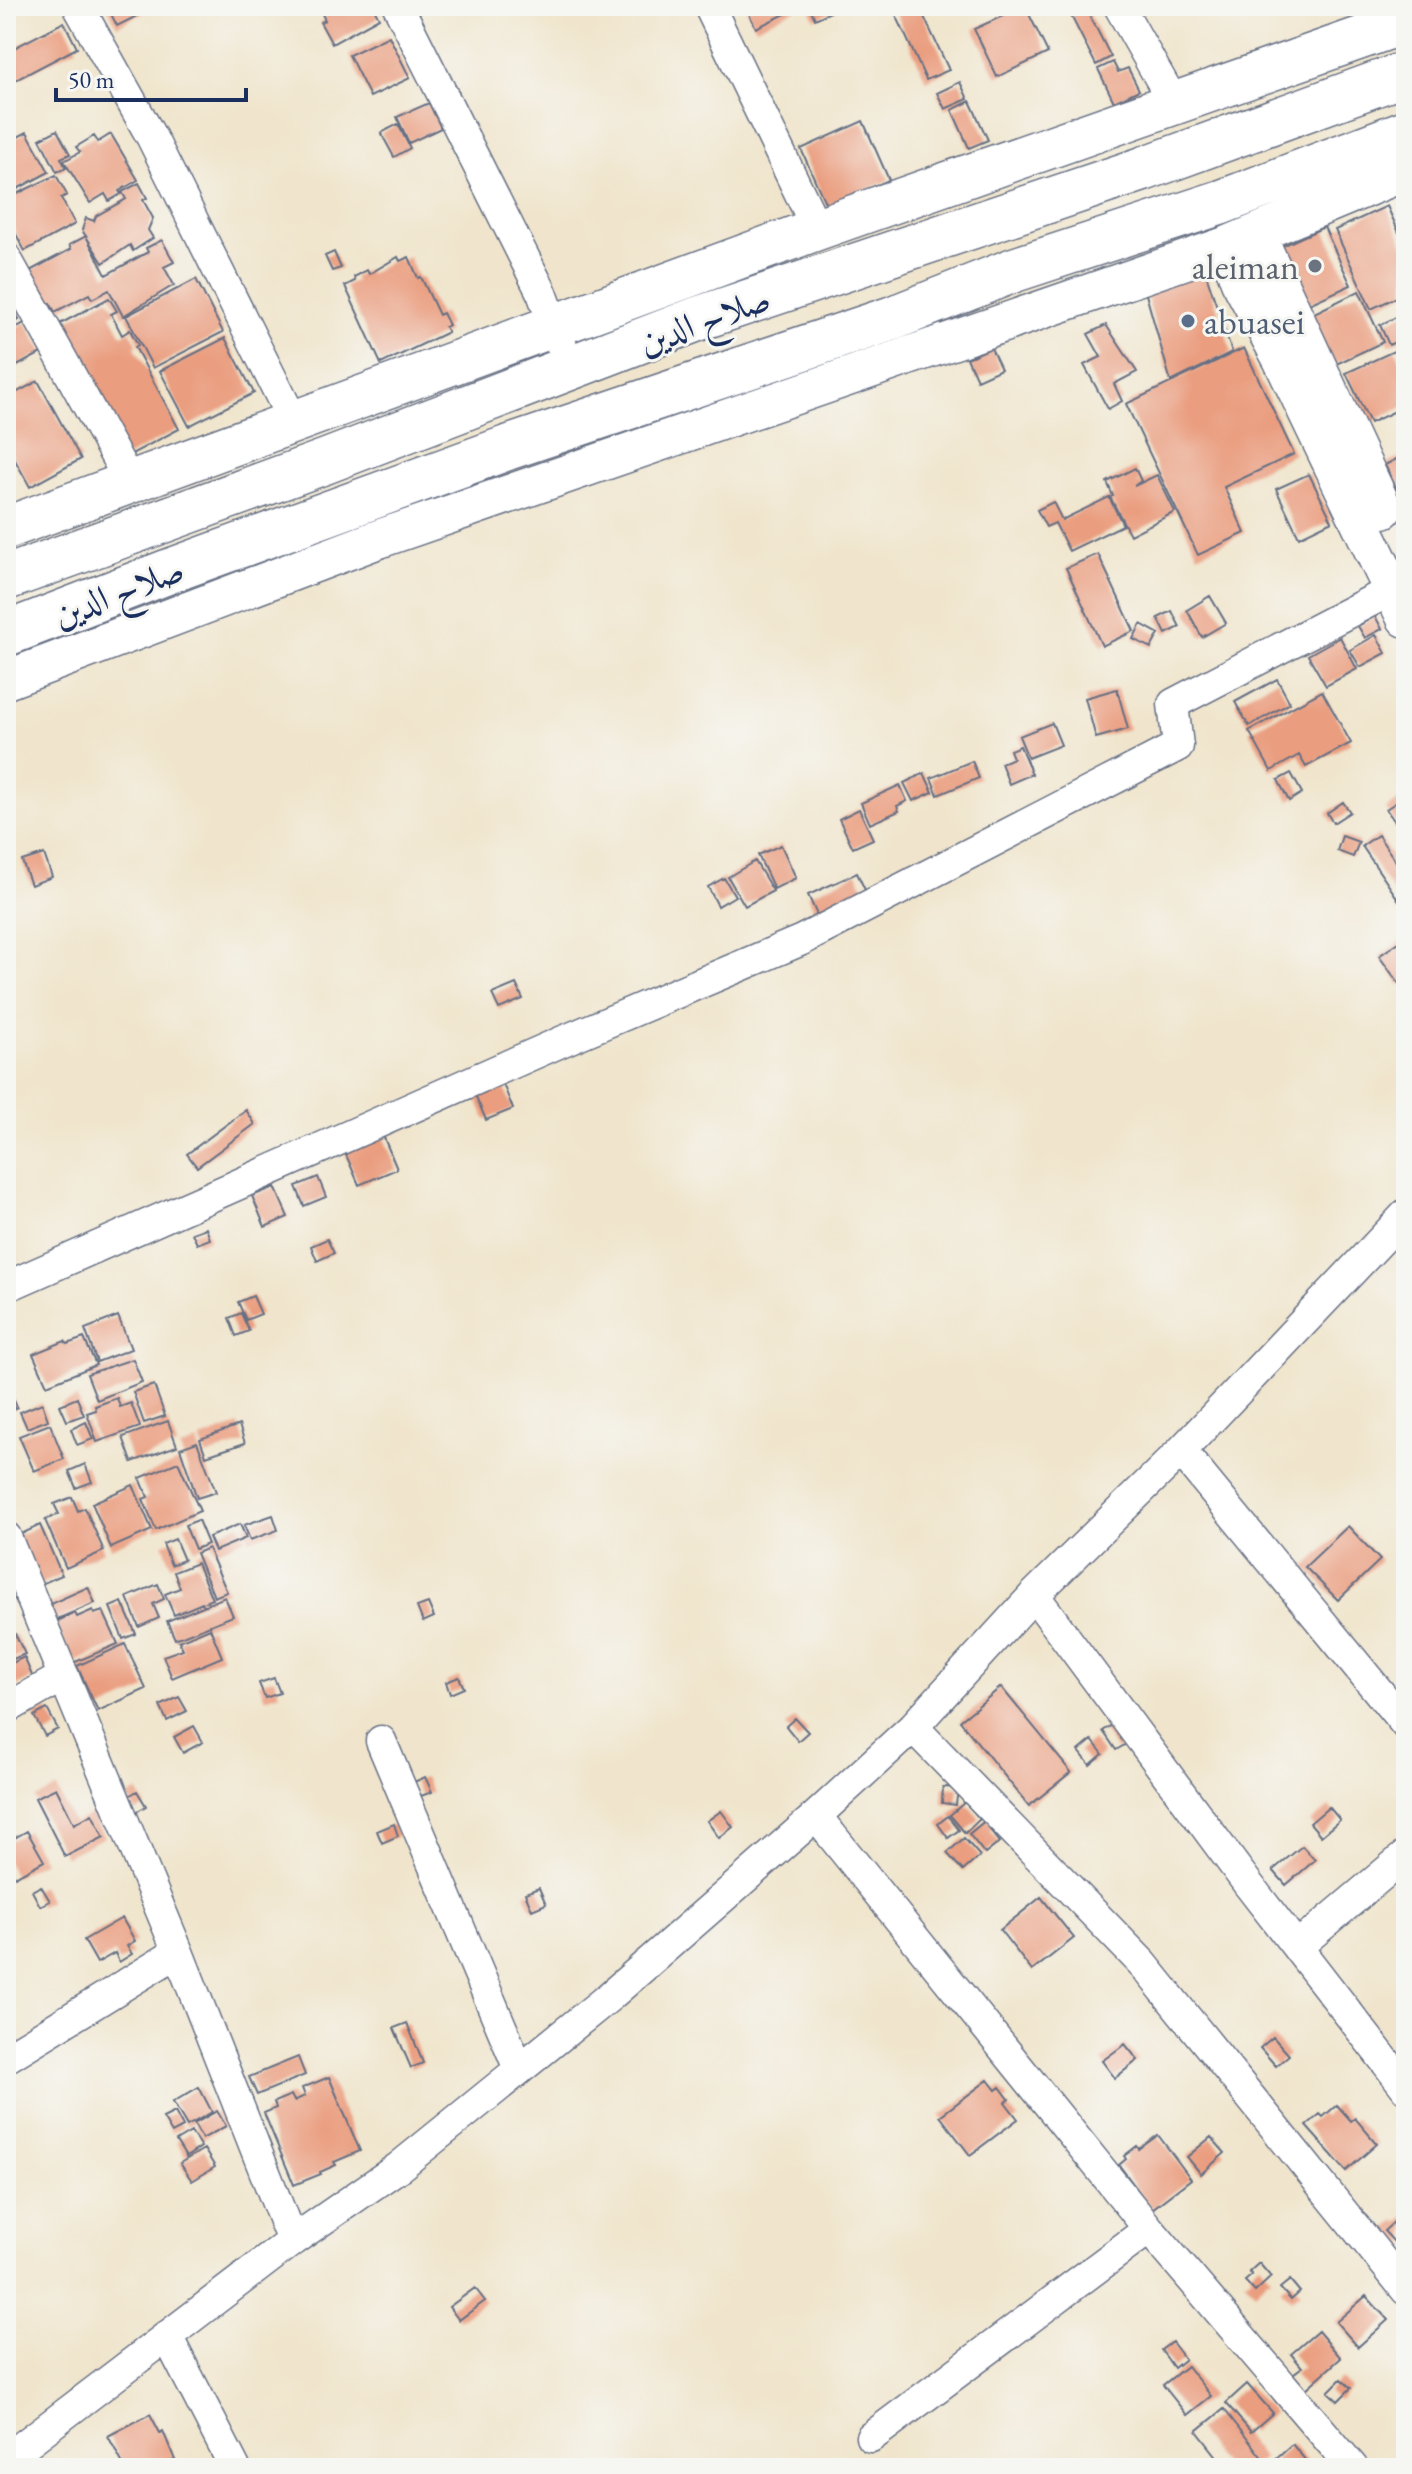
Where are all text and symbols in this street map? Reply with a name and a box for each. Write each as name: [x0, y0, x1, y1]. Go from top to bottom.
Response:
scale bar: [56, 52, 246, 102]
text: 50 m: [68, 64, 115, 95]
place label: aleiman: [1192, 243, 1299, 290]
marker: aleiman: [1306, 257, 1324, 275]
street label: صلاح الدين: [632, 274, 780, 373]
place label: abuasei: [1204, 298, 1305, 345]
marker: abuasei: [1179, 312, 1197, 330]
street label: صلاح الدين: [46, 545, 194, 646]

